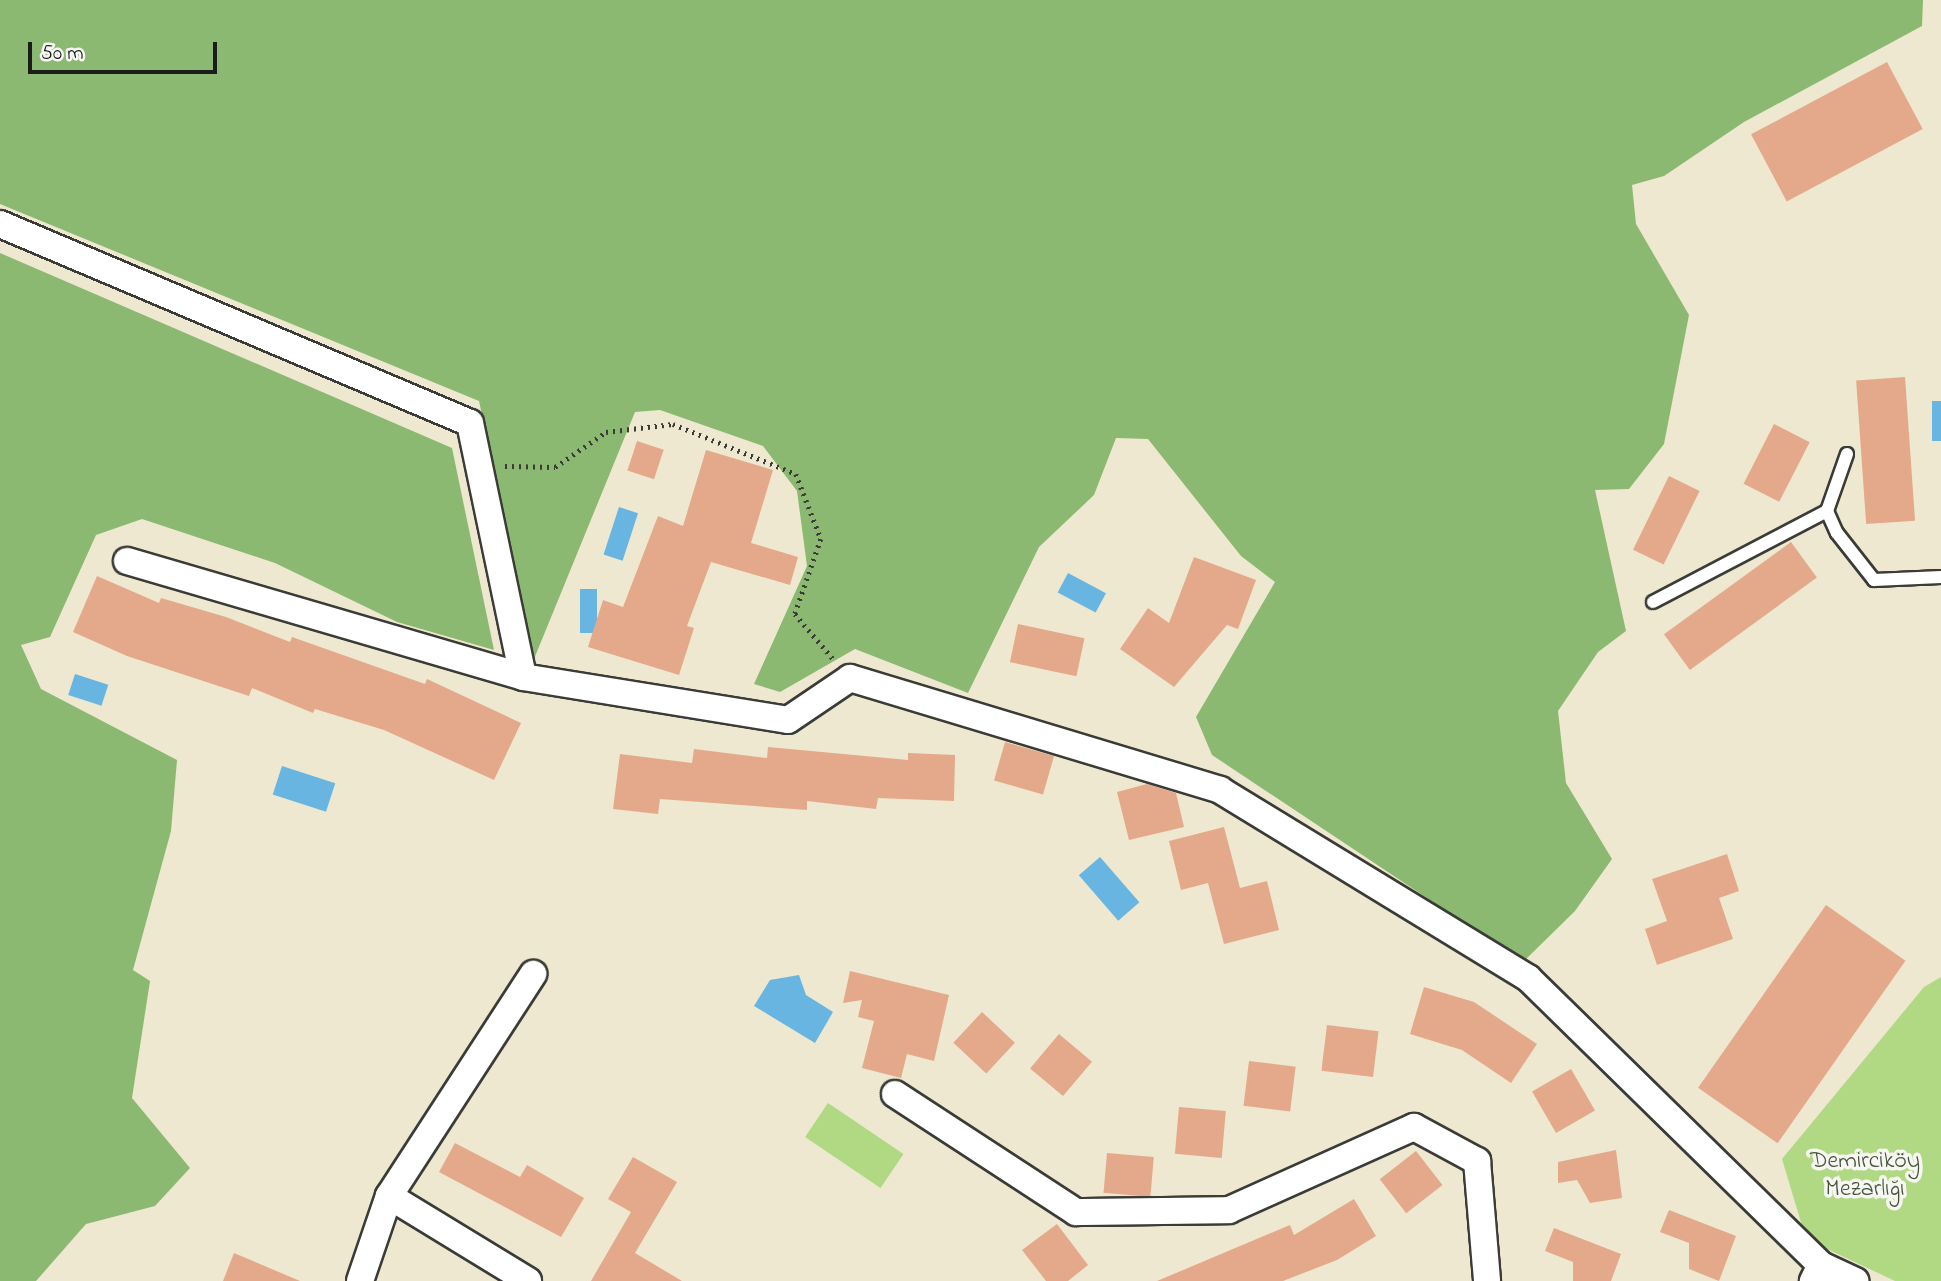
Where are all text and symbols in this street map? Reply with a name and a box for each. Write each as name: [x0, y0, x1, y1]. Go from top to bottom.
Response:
scale bar: [32, 28, 220, 72]
text: 50 m: [41, 39, 84, 69]
park label: Demirciköy Mezarlığı: [1810, 1148, 1920, 1204]

